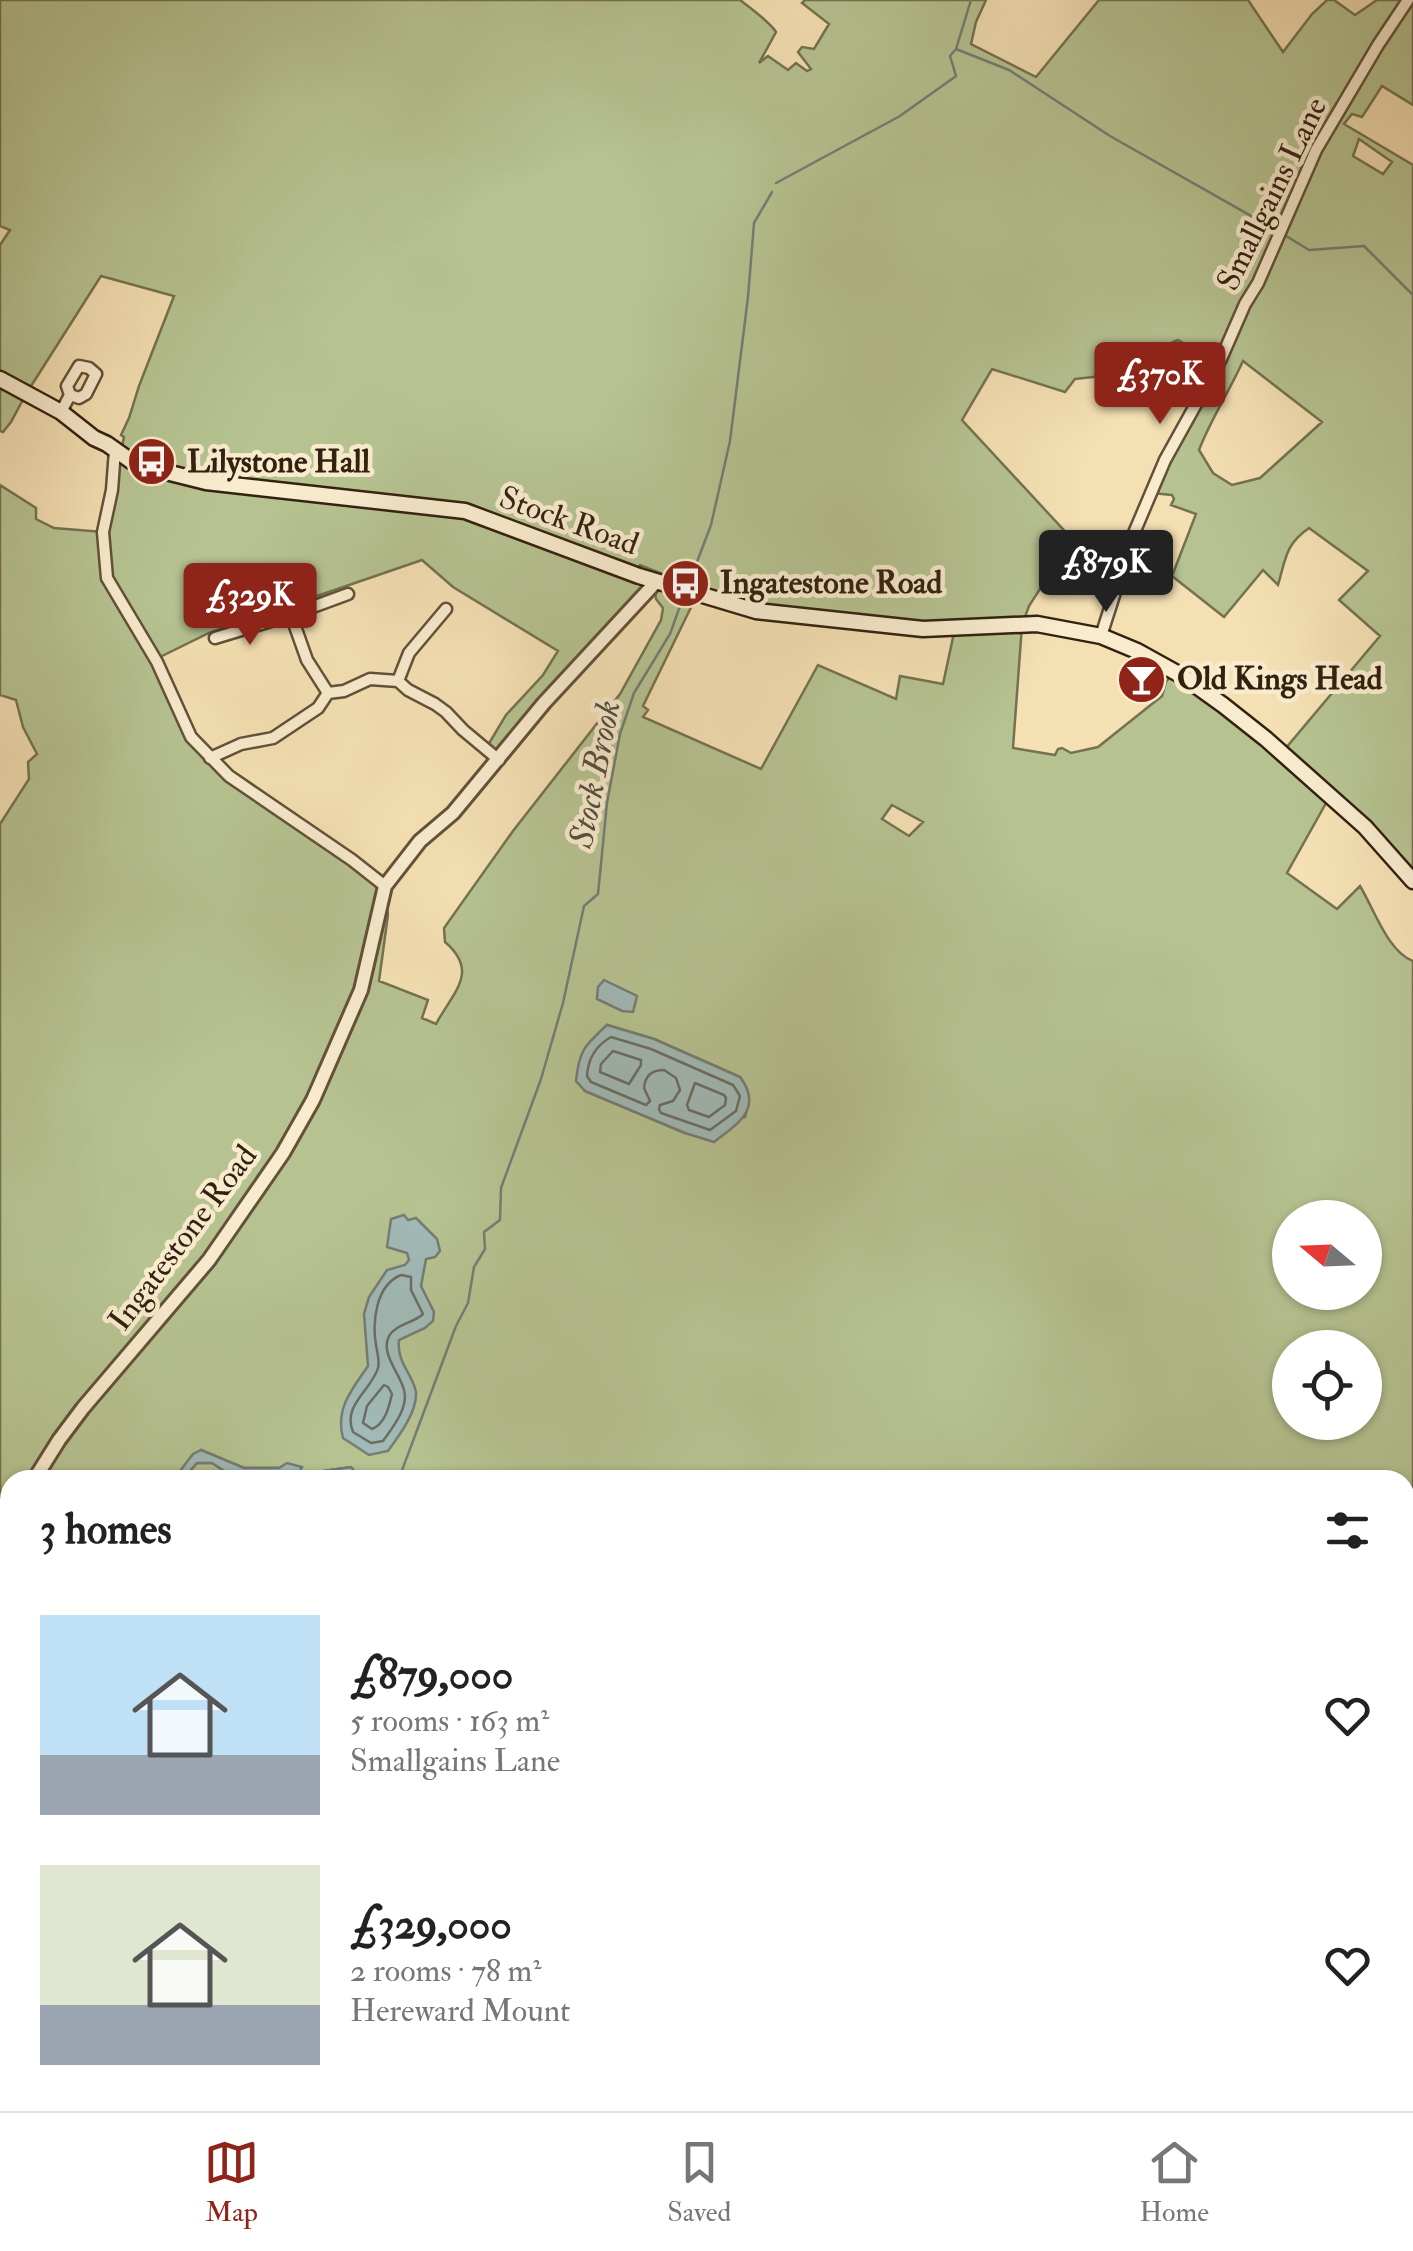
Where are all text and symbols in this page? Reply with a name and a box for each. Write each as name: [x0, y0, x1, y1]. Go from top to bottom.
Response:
street label: Smallgains Lane: [1208, 91, 1336, 297]
pin: £370K: [1090, 342, 1230, 427]
text: £370K: [1116, 354, 1204, 394]
bus stop icon: Lilystone Hall: [126, 436, 178, 488]
place label: Lilystone Hall: [187, 442, 371, 482]
street label: Stock Road: [494, 477, 644, 565]
pin: £879K: [1036, 530, 1176, 615]
text: £879K: [1061, 542, 1151, 582]
bus stop icon: Ingatestone Road: [659, 557, 711, 609]
pin: £329K: [180, 563, 320, 648]
place label: Ingatestone Road: [720, 563, 942, 603]
text: £329K: [206, 575, 294, 615]
bar icon: Old Kings Head: [1116, 653, 1168, 705]
place label: Old Kings Head: [1177, 659, 1383, 699]
water label: Stock Brook: [559, 697, 631, 852]
street label: Ingatestone Road: [100, 1137, 266, 1339]
north arrow: [1272, 1200, 1382, 1310]
map controls: [1272, 1200, 1382, 1440]
button: locate: [1272, 1330, 1382, 1440]
icon: filters: [1320, 1503, 1375, 1558]
text: 3 homes: [40, 1504, 172, 1556]
text: £879,000: [350, 1649, 513, 1701]
icon: home: [120, 1655, 240, 1775]
icon: heart: [1320, 1688, 1375, 1743]
text: 5 rooms · 163 m²: [350, 1701, 549, 1741]
text: Smallgains Lane: [350, 1741, 560, 1781]
text: £329,000: [350, 1899, 512, 1951]
icon: home: [120, 1905, 240, 2025]
icon: heart: [1320, 1938, 1375, 1993]
text: 2 rooms · 78 m²: [350, 1951, 541, 1991]
text: Hereward Mount: [350, 1991, 570, 2031]
tab: Map: [204, 2135, 259, 2230]
tab: Saved: [667, 2135, 731, 2230]
tab: Home: [1139, 2135, 1209, 2230]

